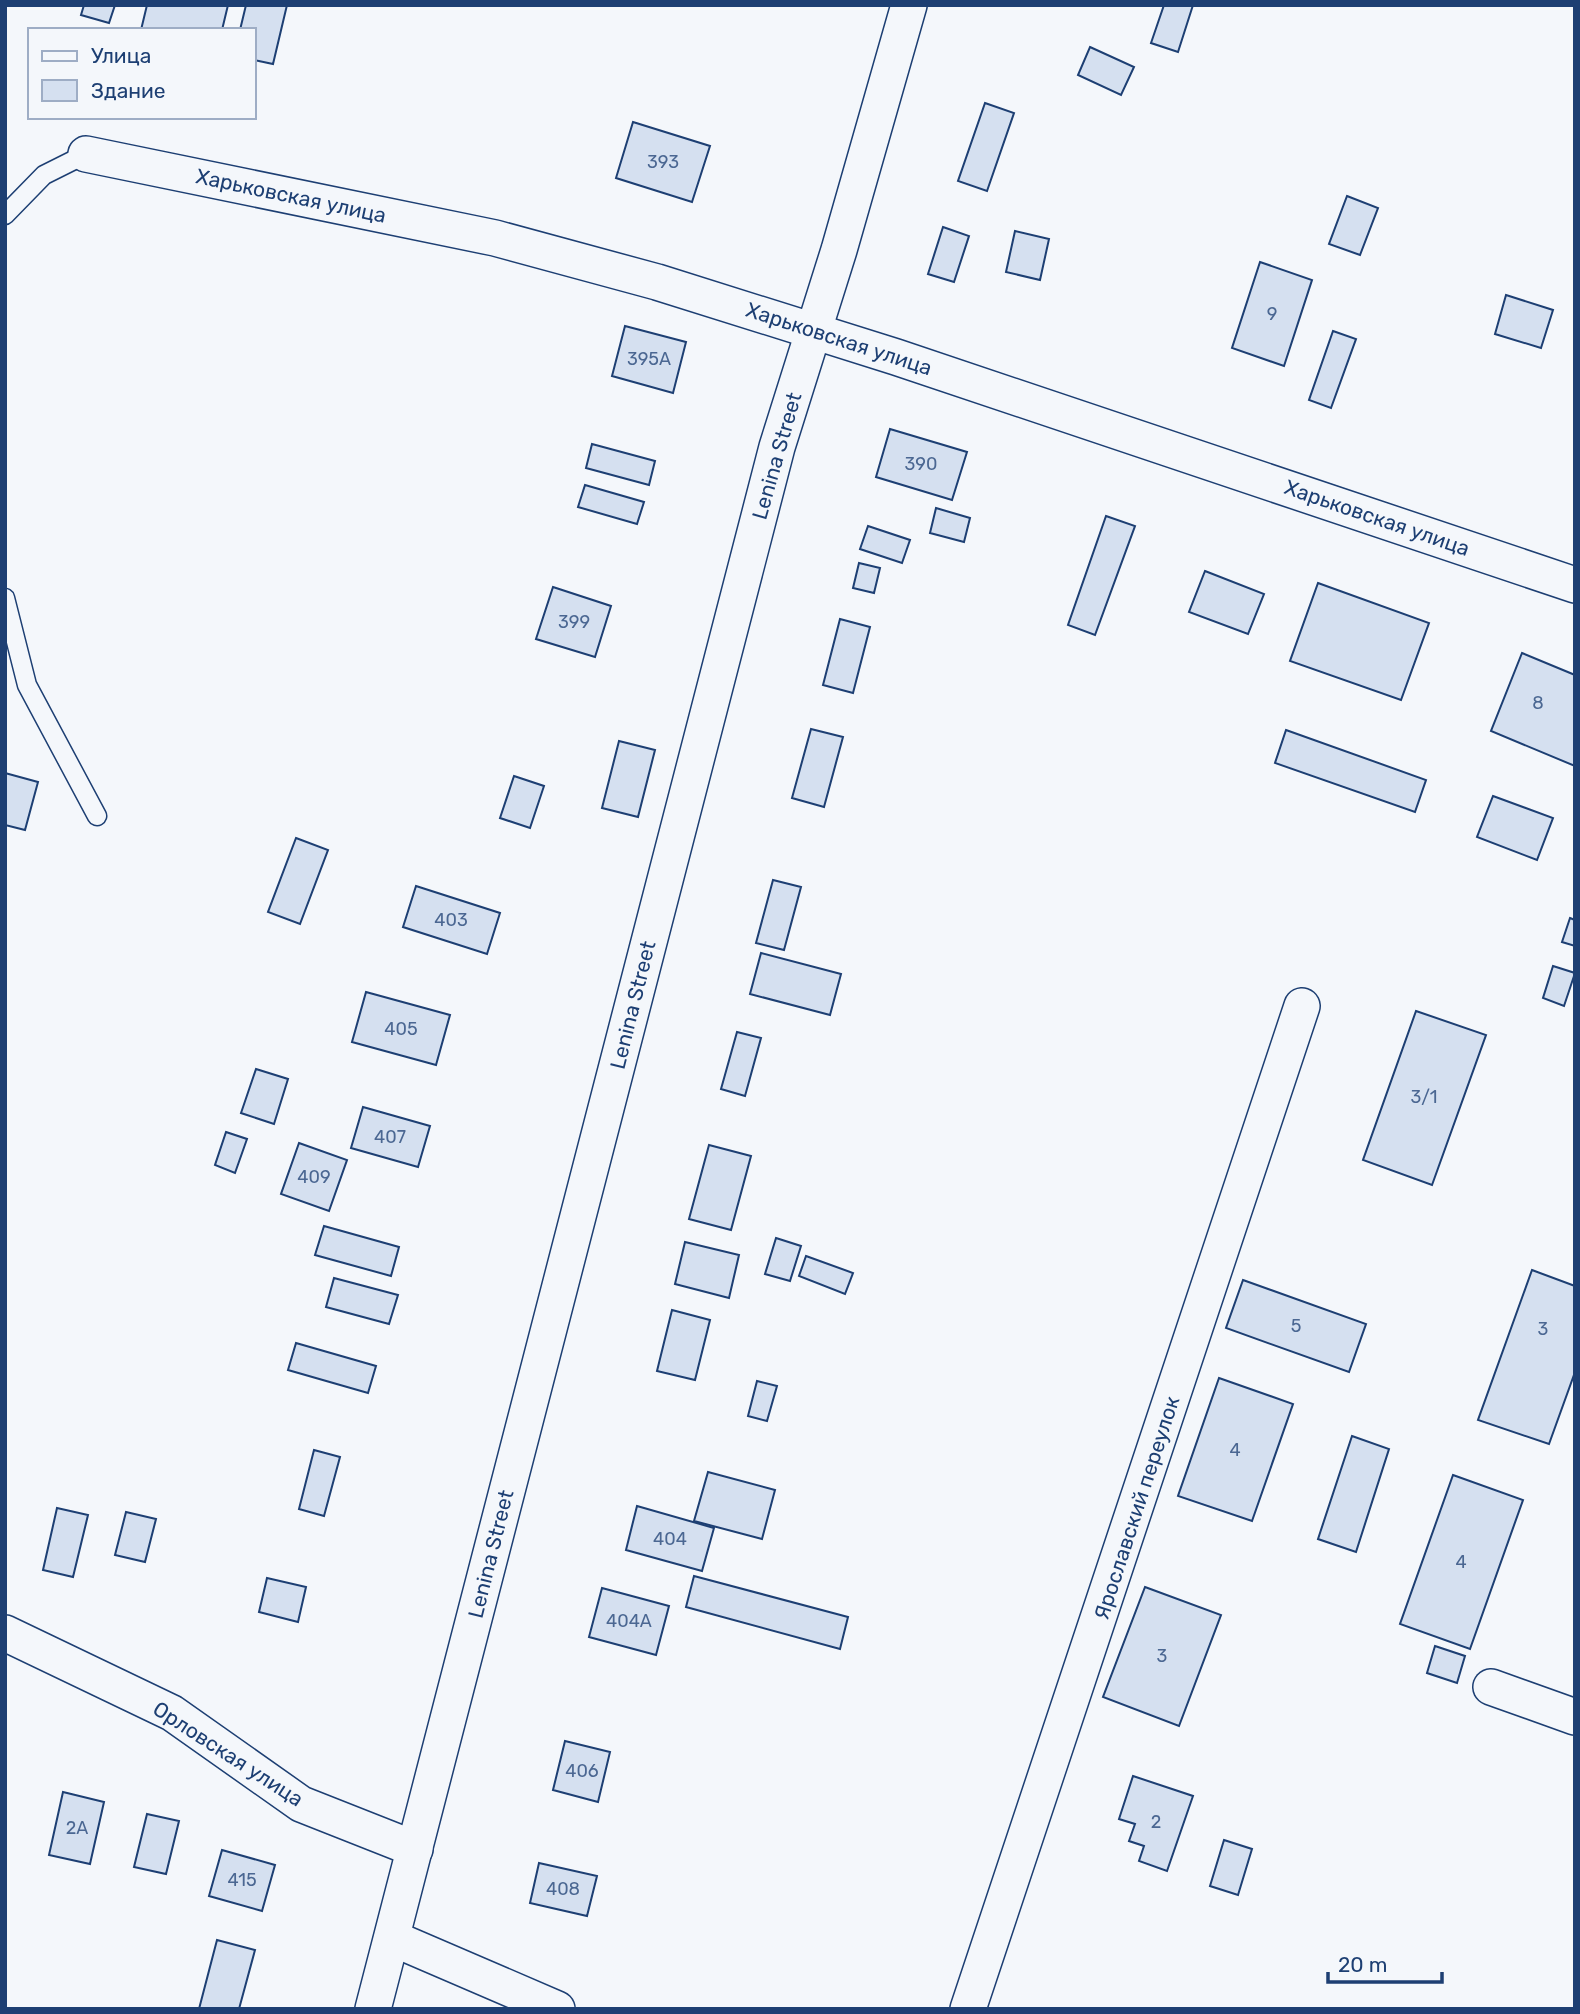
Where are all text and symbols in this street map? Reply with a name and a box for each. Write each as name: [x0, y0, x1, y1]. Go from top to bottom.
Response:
legend: [28, 28, 256, 119]
text: Улица: [91, 43, 151, 68]
text: Здание: [91, 78, 166, 103]
house number: 393: [647, 151, 679, 173]
street label: Харьковская улица: [194, 163, 389, 228]
street label: Харьковская улица: [743, 297, 935, 380]
house number: 9: [1267, 303, 1277, 325]
house number: 395А: [627, 348, 671, 370]
street label: Lenina Street: [746, 389, 807, 522]
house number: 390: [905, 453, 937, 475]
street label: Харьковская улица: [1281, 474, 1473, 561]
house number: 399: [558, 611, 590, 633]
house number: 8: [1532, 692, 1544, 714]
house number: 403: [434, 909, 468, 931]
street label: Lenina Street: [604, 938, 661, 1072]
house number: 405: [384, 1018, 418, 1040]
house number: 3/1: [1410, 1086, 1438, 1108]
house number: 407: [374, 1126, 406, 1148]
house number: 409: [297, 1166, 331, 1188]
house number: 5: [1291, 1315, 1301, 1337]
house number: 3: [1538, 1318, 1548, 1340]
street label: Ярославский переулок: [1089, 1393, 1184, 1623]
house number: 4: [1229, 1439, 1241, 1461]
street label: Lenina Street: [462, 1487, 519, 1621]
house number: 404: [653, 1528, 687, 1550]
house number: 4: [1455, 1551, 1467, 1573]
house number: 404А: [606, 1610, 652, 1632]
house number: 3: [1157, 1645, 1167, 1667]
street label: Орловская улица: [148, 1696, 308, 1811]
house number: 406: [565, 1760, 599, 1782]
house number: 2: [1151, 1811, 1161, 1833]
house number: 2А: [66, 1817, 88, 1839]
house number: 415: [227, 1869, 257, 1891]
house number: 408: [546, 1878, 580, 1900]
scale bar: [1328, 1940, 1442, 1984]
text: 20 m: [1338, 1952, 1387, 1977]

